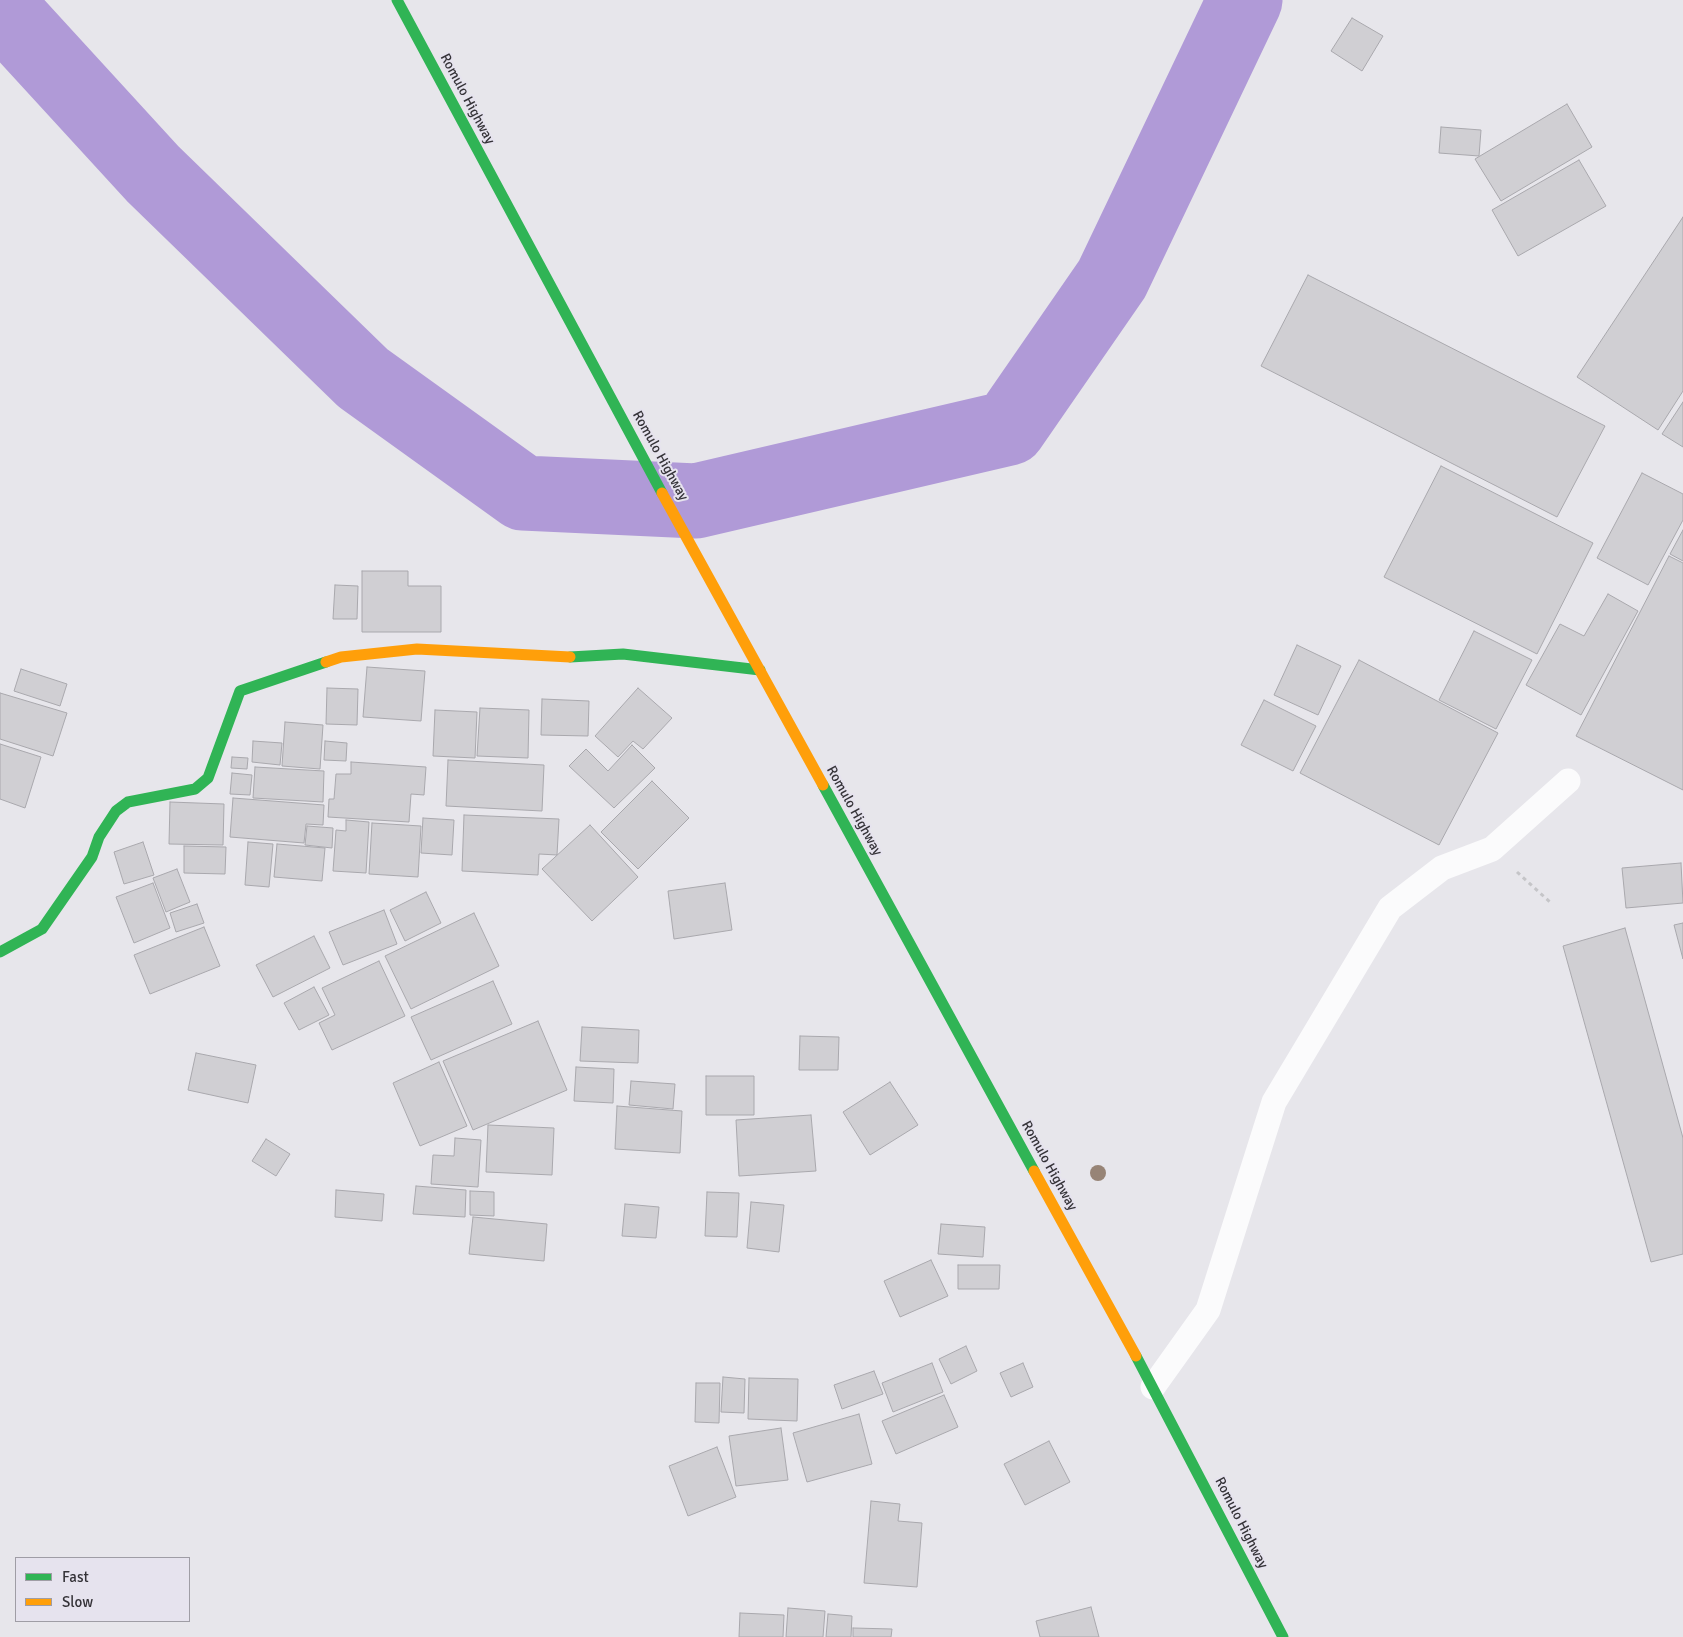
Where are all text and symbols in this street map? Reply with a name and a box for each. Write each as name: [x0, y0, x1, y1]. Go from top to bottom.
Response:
street label: Romulo Highway: [436, 51, 498, 147]
street label: Romulo Highway: [628, 408, 692, 504]
street label: Romulo Highway: [822, 763, 886, 859]
street label: Romulo Highway: [1017, 1118, 1081, 1214]
street label: Romulo Highway: [1211, 1475, 1271, 1571]
legend: [15, 1557, 190, 1622]
text: Fast: [62, 1568, 89, 1586]
text: Slow: [62, 1593, 93, 1611]

